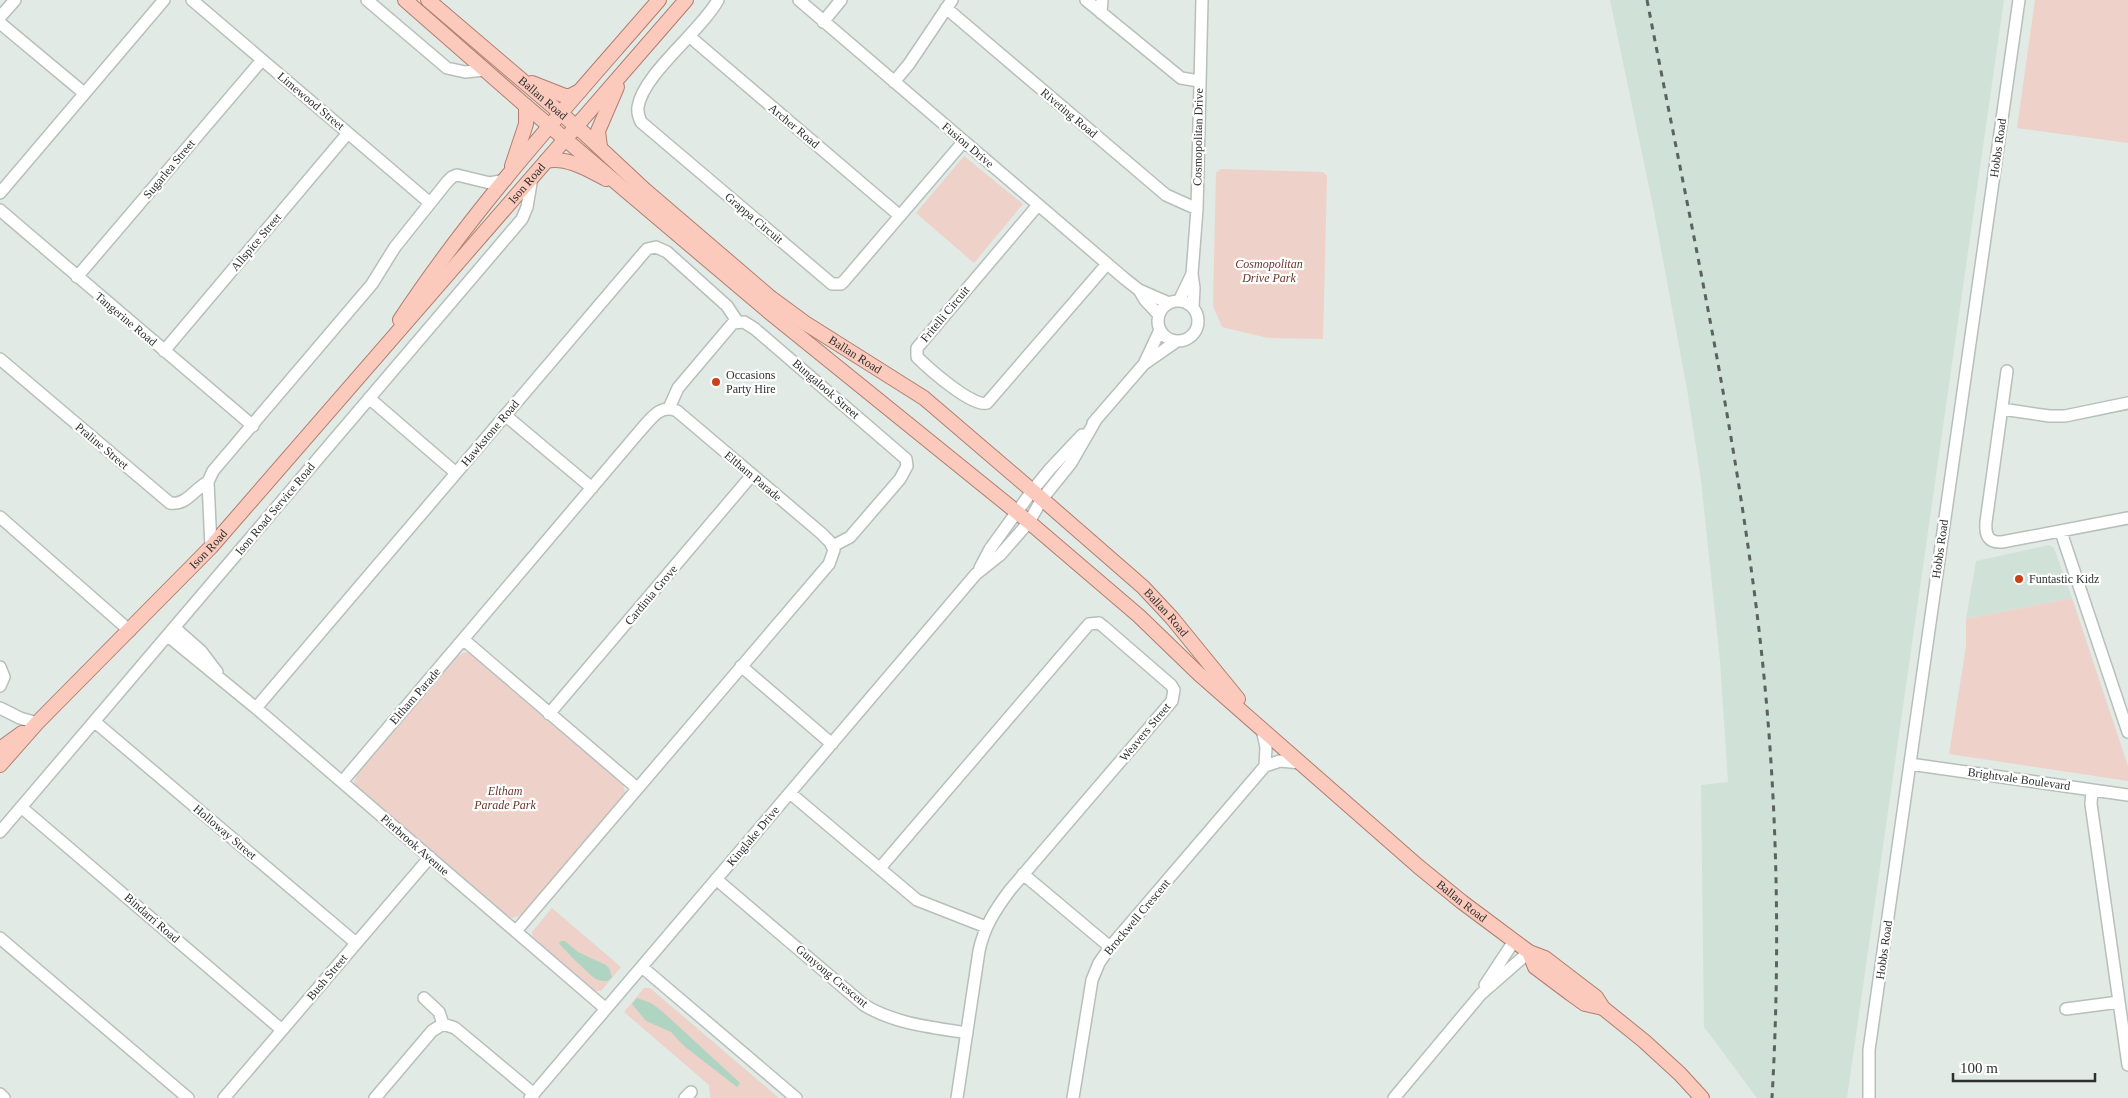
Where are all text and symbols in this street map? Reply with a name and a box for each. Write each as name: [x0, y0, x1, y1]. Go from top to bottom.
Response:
street label: Limewood Street: [275, 69, 348, 133]
street label: Ballan Road: [516, 73, 570, 123]
street label: Riveting Road: [1038, 85, 1100, 141]
street label: Cosmopolitan Drive: [1190, 88, 1206, 186]
street label: Archer Road: [766, 101, 822, 151]
street label: Hobbs Road: [1987, 117, 2009, 179]
street label: Fusion Drive: [939, 119, 997, 171]
street label: Sugarlea Street: [140, 136, 198, 201]
street label: Ison Road: [505, 160, 548, 207]
street label: Grappa Circuit: [722, 190, 786, 247]
street label: Allspice Street: [228, 210, 285, 274]
park label: Cosmopolitan Drive Park: [1235, 257, 1303, 285]
street label: Fritelli Circuit: [917, 283, 973, 345]
street label: Tangerine Road: [92, 289, 160, 349]
street label: Ballan Road: [826, 333, 884, 376]
street label: Bungalook Street: [790, 356, 863, 422]
place label: Occasions Party Hire: [726, 368, 776, 396]
marker: Occasions Party Hire: [710, 376, 722, 388]
street label: Hawkstone Road: [458, 397, 522, 469]
street label: Praline Street: [73, 420, 132, 473]
street label: Eltham Parade: [722, 448, 784, 504]
street label: Ison Road Service Road: [232, 460, 318, 558]
street label: Hobbs Road: [1929, 518, 1951, 580]
street label: Ison Road: [186, 527, 230, 572]
street label: Cardinia Grove: [622, 562, 680, 628]
place label: Funtastic Kidz: [2029, 572, 2099, 586]
marker: Funtastic Kidz: [2013, 573, 2025, 585]
street label: Ballan Road: [1141, 586, 1191, 639]
street label: Eltham Parade: [387, 665, 443, 727]
street label: Weavers Street: [1116, 699, 1174, 764]
street label: Brightvale Boulevard: [1967, 765, 2071, 793]
park label: Eltham Parade Park: [473, 784, 536, 812]
street label: Holloway Street: [190, 801, 260, 863]
street label: Kinglake Drive: [724, 803, 782, 869]
street label: Pierbrook Avenue: [378, 811, 452, 879]
street label: Brockwell Crescent: [1101, 876, 1173, 958]
street label: Ballan Road: [1434, 877, 1489, 925]
street label: Bindarri Road: [122, 890, 182, 946]
street label: Hobbs Road: [1873, 919, 1895, 981]
street label: Gunyong Crescent: [793, 942, 871, 1011]
street label: Bush Street: [304, 951, 351, 1003]
scale bar: [1953, 1050, 2096, 1082]
text: 100 m: [1960, 1060, 1998, 1076]

